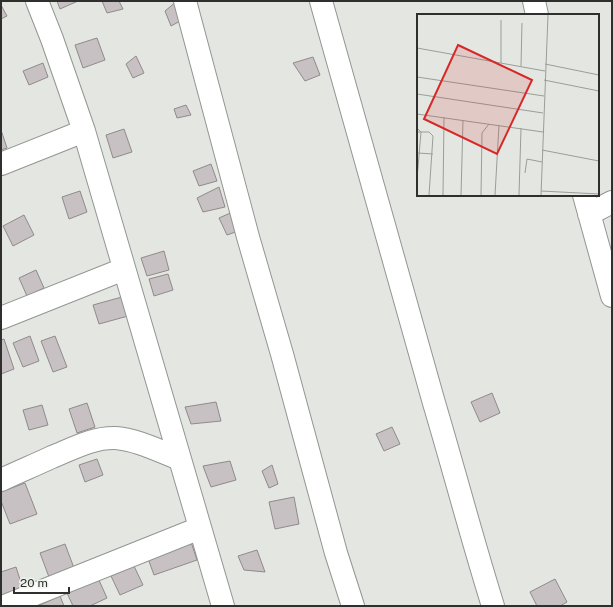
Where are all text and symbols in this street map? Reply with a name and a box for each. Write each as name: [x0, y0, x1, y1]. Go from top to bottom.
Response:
inset map: [417, 14, 599, 196]
scale bar: [14, 569, 69, 595]
text: 20 m: [20, 576, 48, 590]

